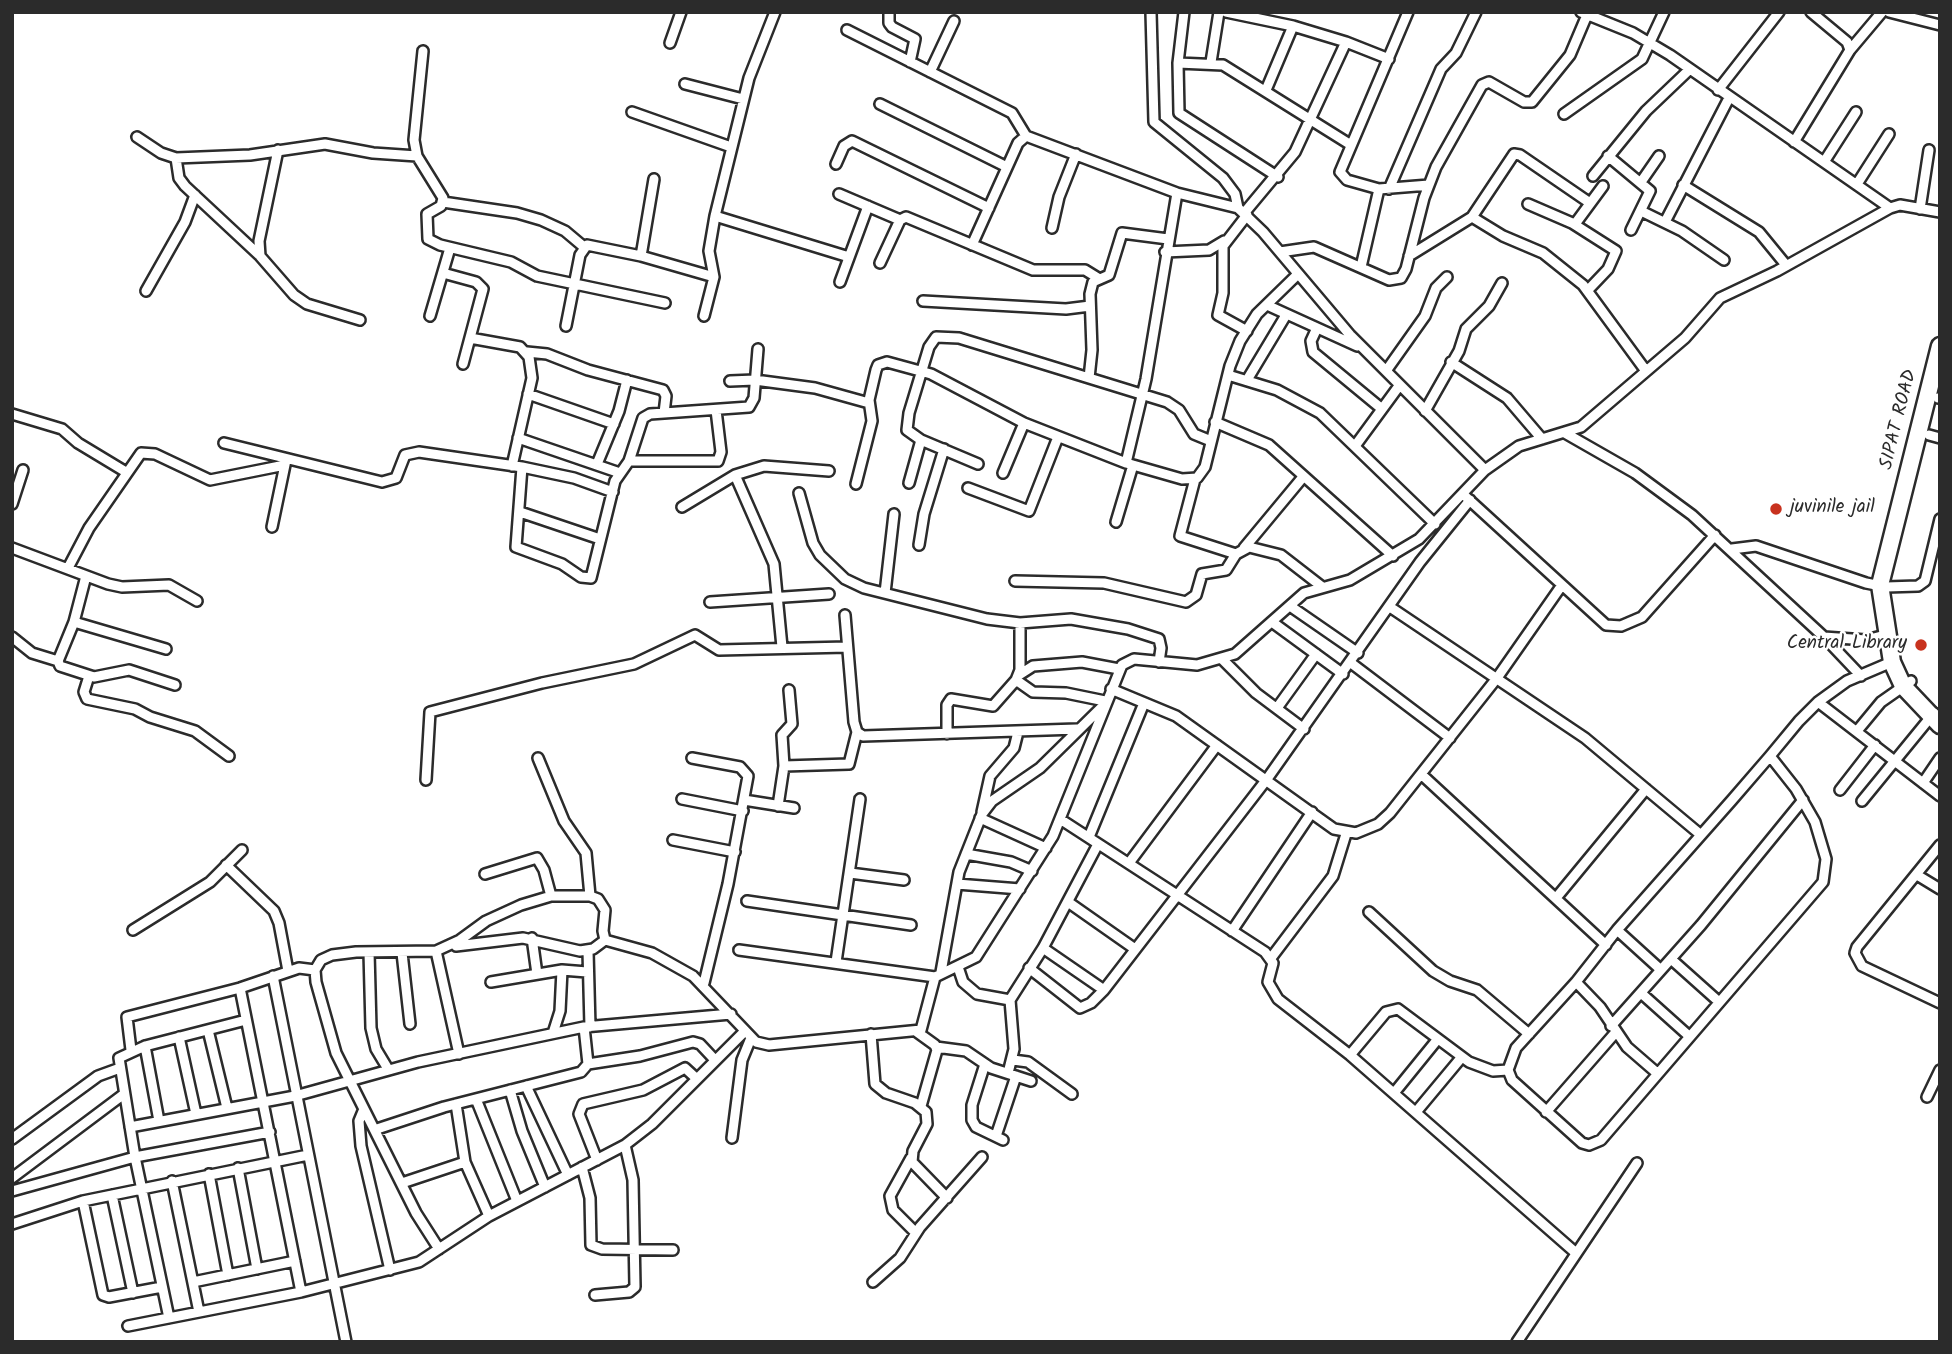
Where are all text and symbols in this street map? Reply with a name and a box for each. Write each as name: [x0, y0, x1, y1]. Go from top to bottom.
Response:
street label: SIPAT ROAD: [1877, 368, 1923, 472]
place label: juvinile jail: [1790, 498, 1875, 520]
marker: juvinile jail: [1768, 501, 1784, 517]
place label: Central Library: [1787, 634, 1907, 656]
marker: Central Library: [1913, 637, 1929, 653]

